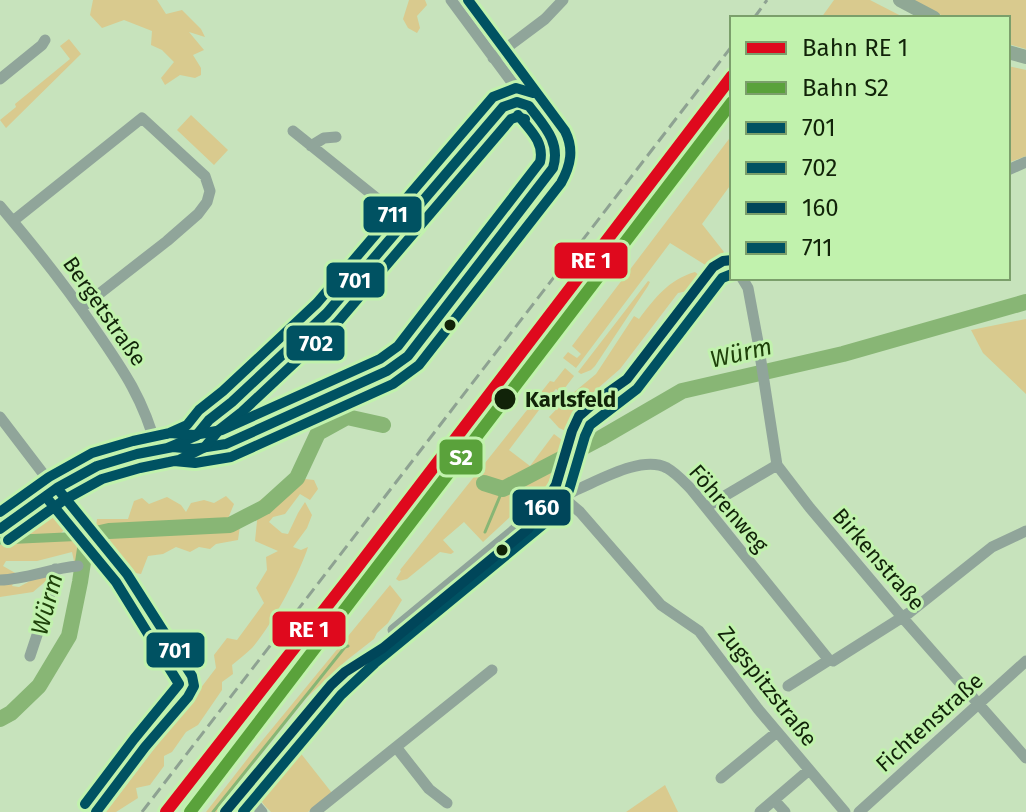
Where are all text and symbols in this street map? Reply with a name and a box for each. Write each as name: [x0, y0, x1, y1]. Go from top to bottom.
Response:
legend: [730, 16, 1010, 280]
text: Bahn RE 1: [802, 34, 908, 62]
text: Bahn S2: [802, 74, 889, 102]
text: 701: [802, 114, 836, 142]
text: 702: [802, 154, 837, 182]
text: 160: [802, 194, 839, 222]
line badge: 711: [362, 195, 423, 234]
text: 711: [378, 201, 408, 228]
text: 711: [802, 234, 833, 262]
line badge: RE 1: [553, 241, 629, 280]
text: RE 1: [571, 247, 611, 274]
street label: Bergetstraße: [57, 251, 152, 371]
line badge: 701: [325, 261, 386, 299]
text: 701: [339, 267, 371, 294]
unlabelled marker: [442, 317, 458, 333]
line badge: 702: [285, 324, 346, 362]
text: 702: [299, 330, 333, 357]
water label: Würm: [707, 332, 775, 374]
marker: Karlsfeld: [492, 386, 518, 412]
place label: Karlsfeld: [525, 386, 616, 413]
line badge: S2: [438, 438, 484, 476]
text: S2: [449, 444, 473, 471]
street label: Föhrenweg: [683, 459, 775, 558]
line badge: 160: [511, 488, 572, 527]
text: 160: [524, 494, 560, 521]
street label: Birkenstraße: [827, 503, 930, 616]
unlabelled marker: [494, 542, 510, 558]
water label: Würm: [25, 570, 69, 638]
line badge: RE 1: [271, 610, 347, 648]
text: RE 1: [289, 616, 329, 643]
street label: Zugspitzstraße: [712, 621, 823, 752]
line badge: 701: [145, 631, 206, 669]
text: 701: [159, 637, 191, 664]
street label: Fichtenstraße: [870, 667, 989, 778]

